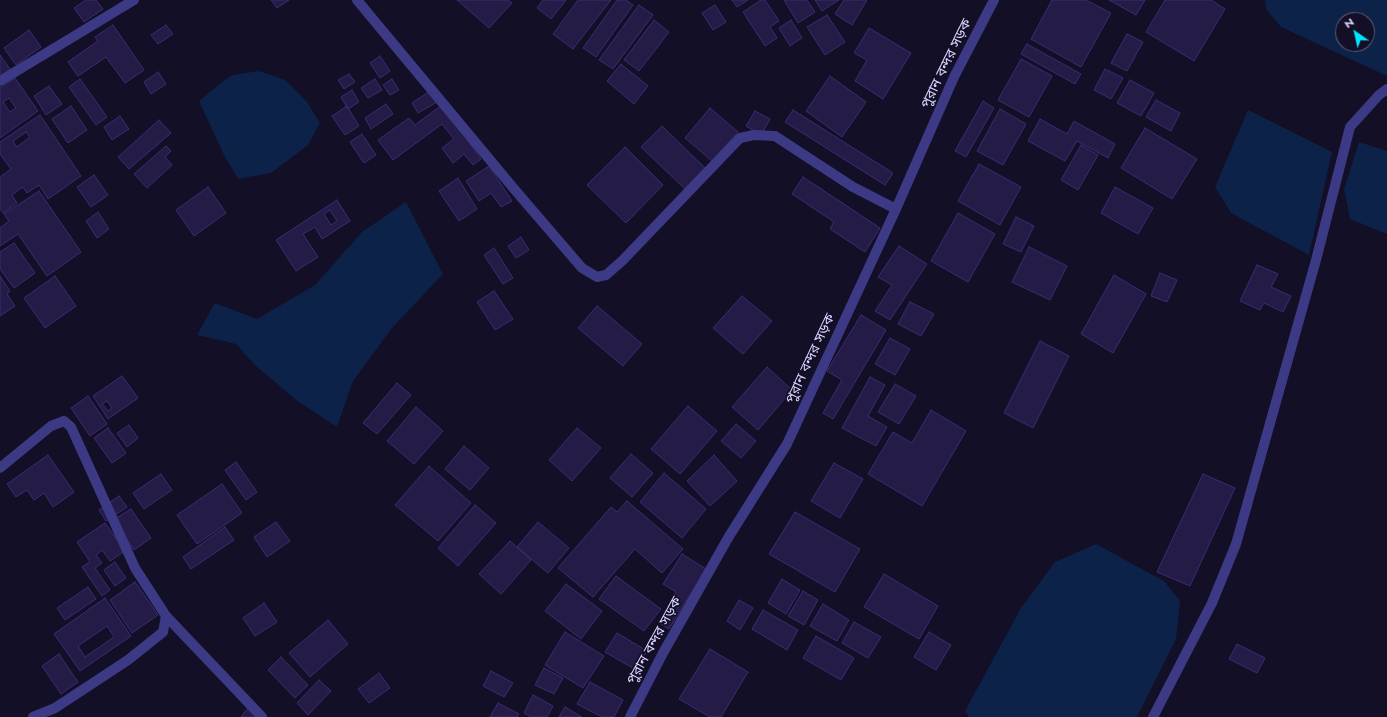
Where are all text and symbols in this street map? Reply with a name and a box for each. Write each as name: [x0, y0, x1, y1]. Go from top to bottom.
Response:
north arrow: [1335, 12, 1375, 52]
text: N: [1341, 14, 1357, 32]
street label: পুরান বন্দর সড়ক: [918, 16, 976, 112]
street label: পুরান বন্দর সড়ক: [783, 311, 839, 407]
street label: পুরান বন্দর সড়ক: [624, 594, 686, 688]

